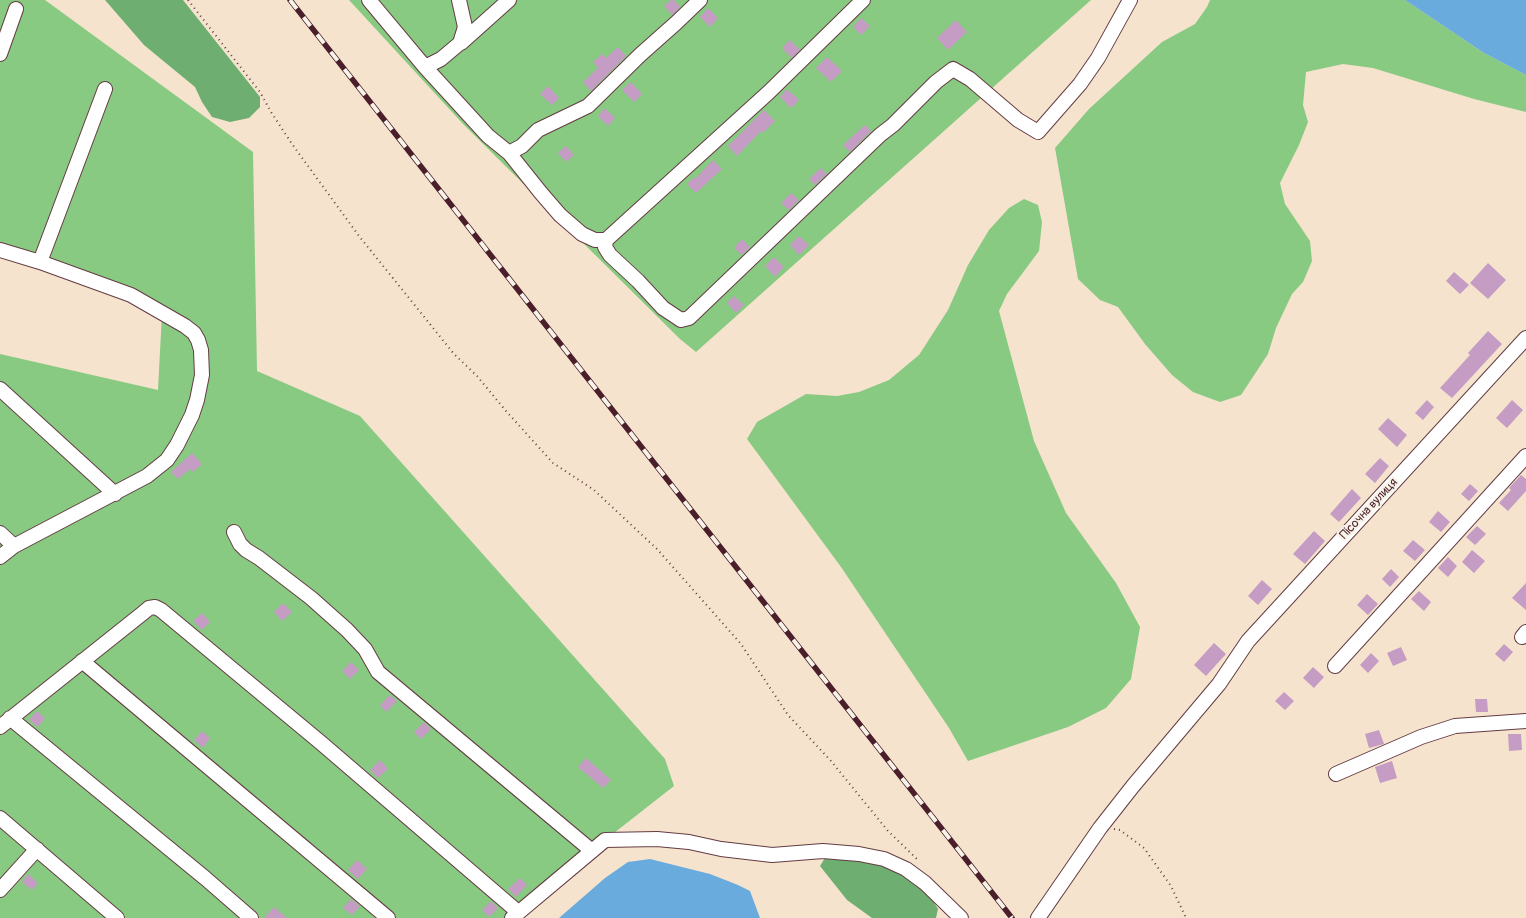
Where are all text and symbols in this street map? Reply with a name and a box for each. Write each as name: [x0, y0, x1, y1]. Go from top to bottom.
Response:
street label: Пісочна вулиця: [1337, 476, 1401, 542]

